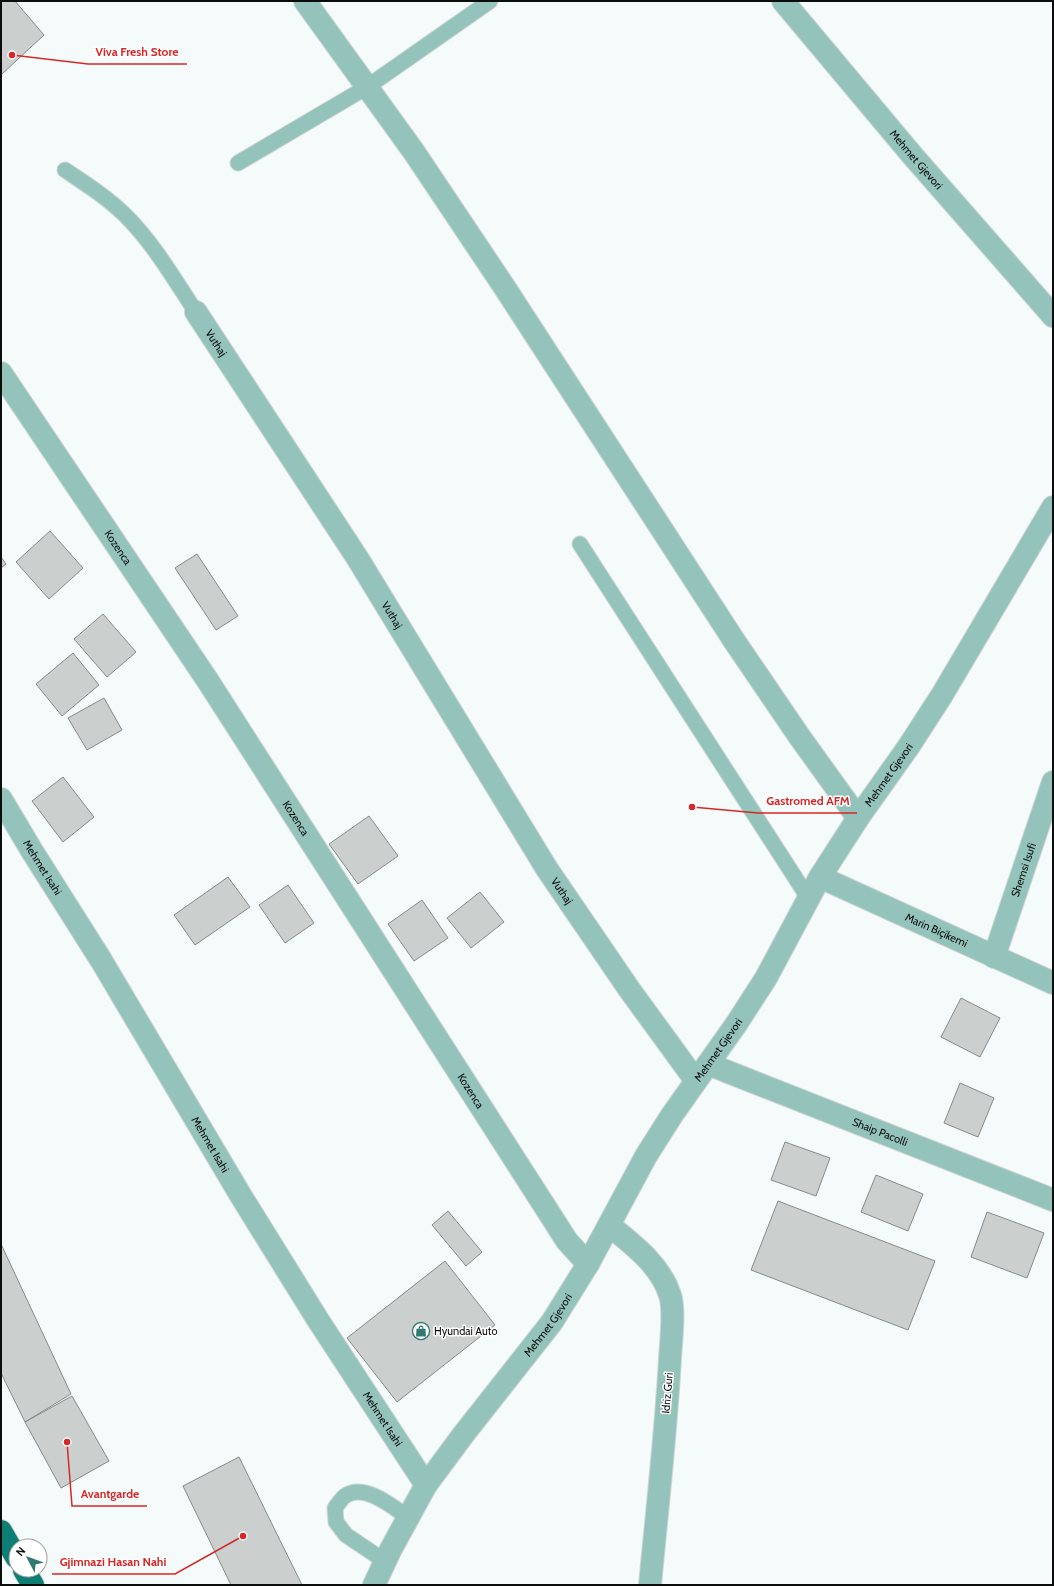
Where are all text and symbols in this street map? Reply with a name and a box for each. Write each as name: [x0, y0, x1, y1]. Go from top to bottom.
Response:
callout: Viva Fresh Store: [88, 40, 187, 64]
text: Viva Fresh Store: [96, 44, 178, 59]
street label: Mehmet Gjevori: [887, 127, 946, 192]
street label: Vuthaj: [202, 327, 230, 359]
street label: Kozenca: [101, 527, 135, 568]
street label: Vuthaj: [379, 599, 406, 631]
street label: Mehmet Gjevori: [861, 741, 916, 809]
callout: Gastromed AFM: [758, 789, 857, 813]
text: Gastromed AFM: [766, 793, 850, 808]
street label: Kozenca: [280, 798, 313, 839]
street label: Mehmet Isahi: [20, 837, 65, 898]
street label: Shemsi Isufi: [1008, 841, 1039, 899]
street label: Vuthaj: [548, 875, 576, 907]
street label: Marin Biçikemi: [903, 910, 970, 950]
street label: Mehmet Gjevori: [691, 1016, 745, 1084]
street label: Kozenca: [454, 1071, 488, 1112]
street label: Mehmet Isahi: [188, 1114, 232, 1175]
street label: Shaip Pacolli: [850, 1115, 910, 1149]
street label: Mehmet Gjevori: [521, 1291, 575, 1359]
shop icon: Hyundai Auto: [411, 1321, 431, 1341]
place label: Hyundai Auto: [434, 1324, 497, 1338]
street label: Idriz Guri: [658, 1372, 676, 1414]
street label: Mehmet Isahi: [360, 1389, 406, 1449]
callout: Avantgarde: [72, 1482, 147, 1506]
text: Avantgarde: [81, 1486, 139, 1501]
north arrow: [8, 1538, 48, 1578]
text: N: [13, 1544, 28, 1559]
callout: Gjimnazi Hasan Nahi: [52, 1550, 175, 1574]
text: Gjimnazi Hasan Nahi: [60, 1554, 166, 1569]

